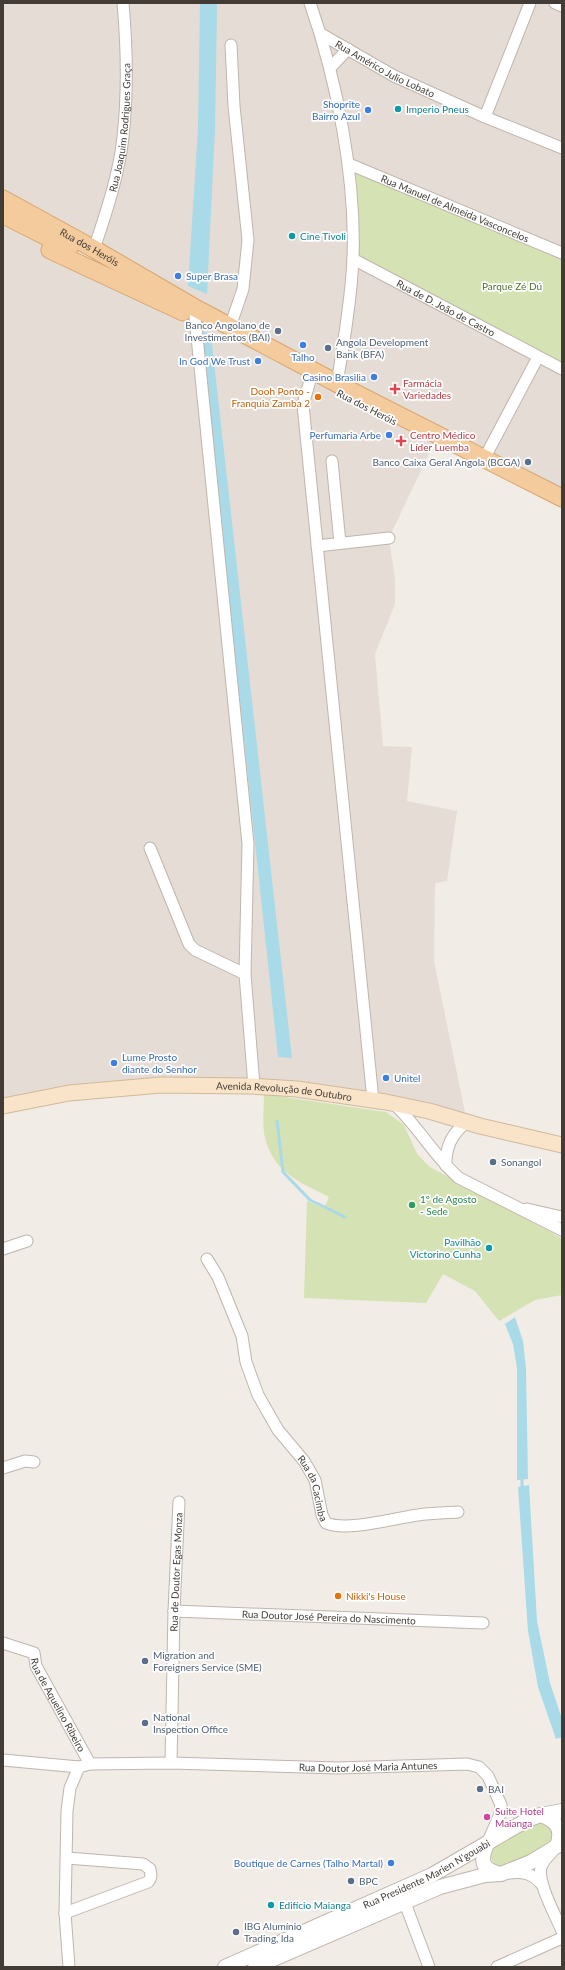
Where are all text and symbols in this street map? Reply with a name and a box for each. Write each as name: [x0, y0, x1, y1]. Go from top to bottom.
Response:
street label: Rua Américo Julio Lobato: [333, 38, 437, 100]
street label: Rua Joaquim Rodrigues Graça: [106, 63, 132, 193]
place label: Shoprite Bairro Azul: [312, 98, 360, 122]
place label: Imperio Pneus: [406, 103, 469, 115]
marker: Imperio Pneus: [393, 104, 403, 114]
marker: Shoprite Bairro Azul: [363, 105, 373, 115]
street label: Rua Manuel de Almeida Vasconcelos: [379, 172, 531, 245]
street label: Rua dos Heróis: [58, 226, 121, 268]
place label: Cine Tivoli: [300, 230, 346, 242]
marker: Cine Tivoli: [287, 231, 297, 241]
place label: Super Brasa: [186, 270, 238, 282]
marker: Super Brasa: [173, 271, 183, 281]
street label: Rua de D. João de Castro: [395, 277, 498, 339]
park label: Parque Zé Dú: [482, 280, 542, 292]
place label: Banco Angolano de Investimentos (BAI): [185, 319, 270, 343]
marker: Banco Angolano de Investimentos (BAI): [273, 326, 283, 336]
place label: Angola Development Bank (BFA): [336, 336, 429, 360]
marker: Talho: [298, 340, 308, 350]
marker: Angola Development Bank (BFA): [323, 343, 333, 353]
place label: Talho: [291, 351, 315, 363]
place label: In God We Trust: [179, 355, 250, 367]
marker: In God We Trust: [253, 356, 263, 366]
place label: Casino Brasilia: [302, 371, 366, 383]
marker: Casino Brasilia: [369, 372, 379, 382]
place label: Farmácia Variedades: [403, 377, 451, 401]
marker: Farmácia Variedades: [390, 384, 400, 394]
place label: Dooh Ponto - Franquia Zamba 2: [231, 385, 310, 409]
street label: Rua dos Heróis: [335, 387, 399, 427]
marker: Dooh Ponto - Franquia Zamba 2: [313, 392, 323, 402]
place label: Perfumaria Arbe: [310, 429, 381, 441]
place label: Centro Médico Líder Luemba: [410, 429, 476, 453]
marker: Perfumaria Arbe: [384, 430, 394, 440]
marker: Centro Médico Líder Luemba: [395, 435, 407, 447]
place label: Banco Caixa Geral Angola (BCGA): [373, 456, 520, 468]
marker: Banco Caixa Geral Angola (BCGA): [523, 457, 533, 467]
place label: Lume Prosto diante do Senhor: [122, 1051, 197, 1075]
marker: Lume Prosto diante do Senhor: [109, 1058, 119, 1068]
place label: Unitel: [394, 1072, 420, 1084]
marker: Unitel: [381, 1073, 391, 1083]
street label: Avenida Revolução de Outubro: [216, 1080, 353, 1103]
place label: Sonangol: [501, 1156, 541, 1168]
marker: Sonangol: [488, 1157, 498, 1167]
place label: 1º de Agosto - Sede: [420, 1193, 477, 1217]
marker: 1º de Agosto - Sede: [407, 1200, 417, 1210]
place label: Pavilhão Victorino Cunha: [410, 1236, 481, 1260]
marker: Pavilhão Victorino Cunha: [484, 1243, 494, 1253]
street label: Rua da Cacimba: [296, 1453, 330, 1523]
street label: Rua de Doutor Egas Monza: [168, 1512, 185, 1632]
place label: Nikki's House: [346, 1590, 406, 1602]
marker: Nikki's House: [333, 1591, 343, 1601]
street label: Rua Doutor José Pereira do Nascimento: [242, 1608, 416, 1626]
place label: Migration and Foreigners Service (SME): [153, 1649, 262, 1673]
marker: Migration and Foreigners Service (SME): [140, 1656, 150, 1666]
street label: Rua de Aquelino Ribeiro: [29, 1657, 88, 1754]
place label: National Inspection Office: [153, 1711, 228, 1735]
marker: National Inspection Office: [140, 1718, 150, 1728]
street label: Rua Doutor José Maria Antunes: [299, 1759, 438, 1774]
place label: BAI: [488, 1783, 504, 1795]
marker: BAI: [475, 1784, 485, 1794]
place label: Suite Hotel Maianga: [495, 1805, 544, 1829]
marker: Suite Hotel Maianga: [482, 1812, 492, 1822]
street label: Rua Presidente Marien N'gouabi: [361, 1837, 492, 1911]
place label: Boutique de Carnes (Talho Martal): [234, 1857, 383, 1869]
marker: Boutique de Carnes (Talho Martal): [386, 1858, 396, 1868]
place label: BPC: [359, 1875, 378, 1887]
marker: BPC: [346, 1876, 356, 1886]
place label: Edifício Maianga: [279, 1899, 351, 1911]
marker: Edifício Maianga: [266, 1900, 276, 1910]
place label: IBG Alumínio Trading, lda: [244, 1920, 302, 1944]
marker: IBG Alumínio Trading, lda: [231, 1927, 241, 1937]

